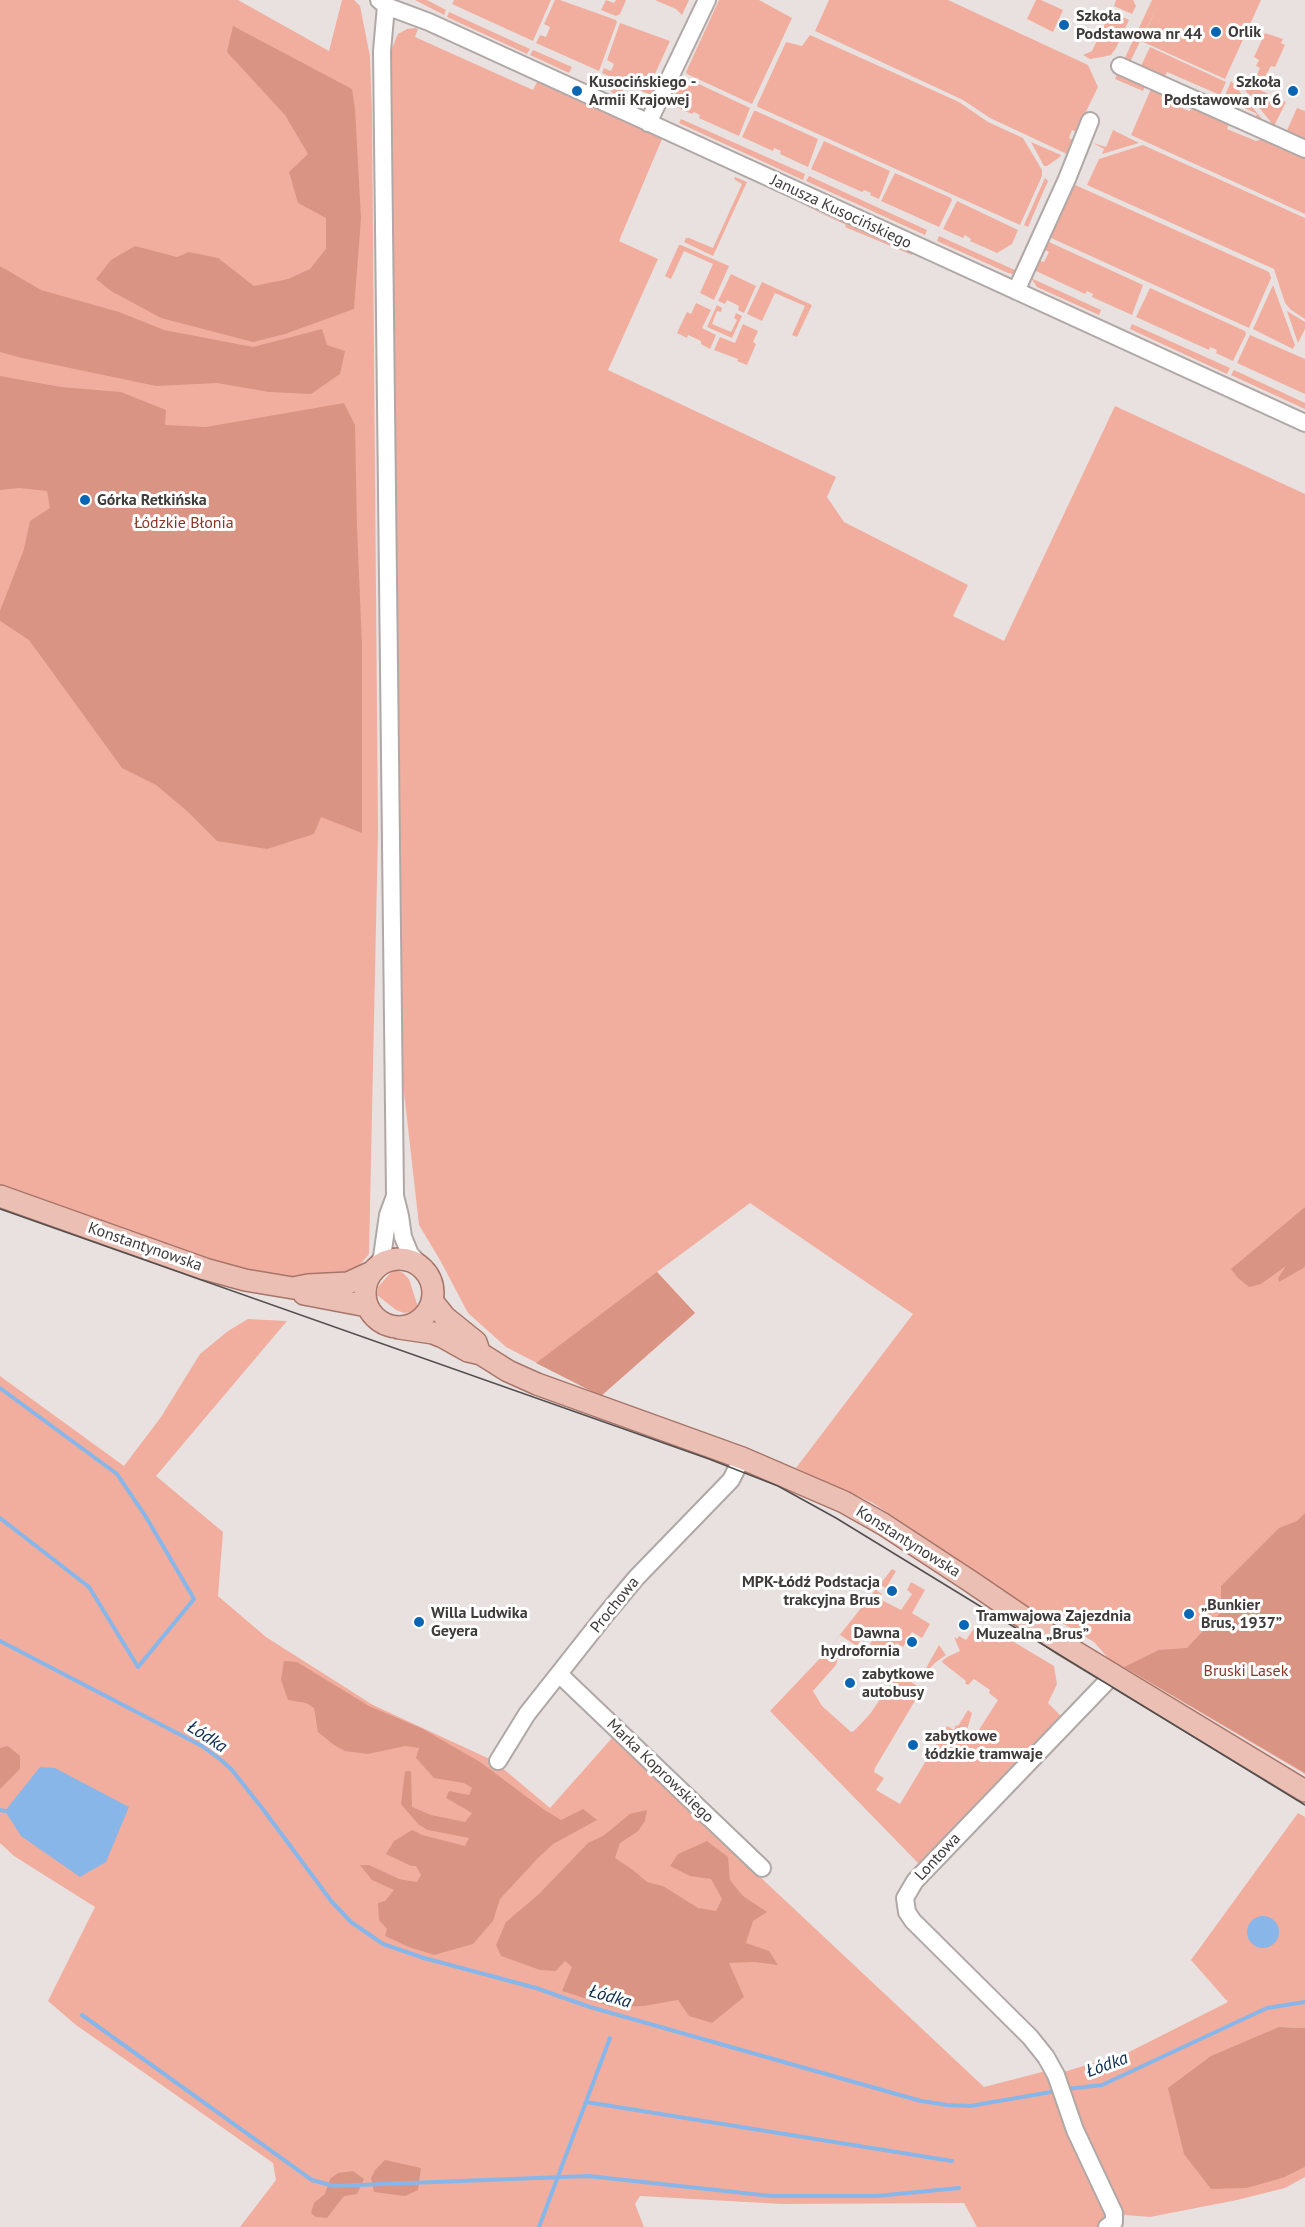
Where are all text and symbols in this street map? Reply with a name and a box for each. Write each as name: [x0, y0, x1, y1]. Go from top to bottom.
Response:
place label: Szkoła Podstawowa nr 44: [1076, 6, 1202, 44]
marker: Szkoła Podstawowa nr 44: [1057, 18, 1071, 32]
place label: Orlik: [1228, 22, 1261, 42]
marker: Orlik: [1209, 25, 1223, 39]
place label: Kusocińskiego - Armii Krajowej: [589, 72, 696, 110]
place label: Szkoła Podstawowa nr 6: [1164, 72, 1281, 110]
marker: Kusocińskiego - Armii Krajowej: [570, 84, 584, 98]
marker: Szkoła Podstawowa nr 6: [1286, 84, 1300, 98]
street label: Janusza Kusocińskiego: [767, 171, 915, 253]
place label: Górka Retkińska: [97, 490, 207, 510]
marker: Górka Retkińska: [78, 493, 92, 507]
park label: Łódzkie Błonia: [134, 513, 234, 533]
street label: Konstantynowska: [85, 1219, 205, 1275]
street label: Konstantynowska: [852, 1502, 964, 1582]
place label: MPK-Łódź Podstacja trakcyjna Brus: [742, 1572, 880, 1610]
street label: Prochowa: [587, 1573, 643, 1637]
marker: MPK-Łódź Podstacja trakcyjna Brus: [885, 1584, 899, 1598]
place label: „Bunkier Brus, 1937”: [1201, 1595, 1282, 1633]
place label: Willa Ludwika Geyera: [431, 1603, 528, 1641]
place label: Tramwajowa Zajezdnia Muzealna „Brus”: [976, 1606, 1131, 1644]
marker: „Bunkier Brus, 1937”: [1182, 1607, 1196, 1621]
marker: Willa Ludwika Geyera: [412, 1615, 426, 1629]
marker: Tramwajowa Zajezdnia Muzealna „Brus”: [957, 1618, 971, 1632]
place label: Dawna hydrofornia: [821, 1623, 900, 1661]
marker: Dawna hydrofornia: [905, 1635, 919, 1649]
park label: Bruski Lasek: [1204, 1661, 1288, 1681]
place label: zabytkowe autobusy: [862, 1664, 934, 1702]
marker: zabytkowe autobusy: [843, 1676, 857, 1690]
street label: Marka Koprowskiego: [602, 1715, 718, 1827]
water label: Łódka: [183, 1716, 231, 1758]
place label: zabytkowe łódzkie tramwaje: [925, 1726, 1043, 1764]
marker: zabytkowe łódzkie tramwaje: [906, 1738, 920, 1752]
street label: Lontowa: [911, 1829, 965, 1885]
water label: Łódka: [586, 1981, 634, 2013]
water label: Łódka: [1083, 2048, 1131, 2082]

